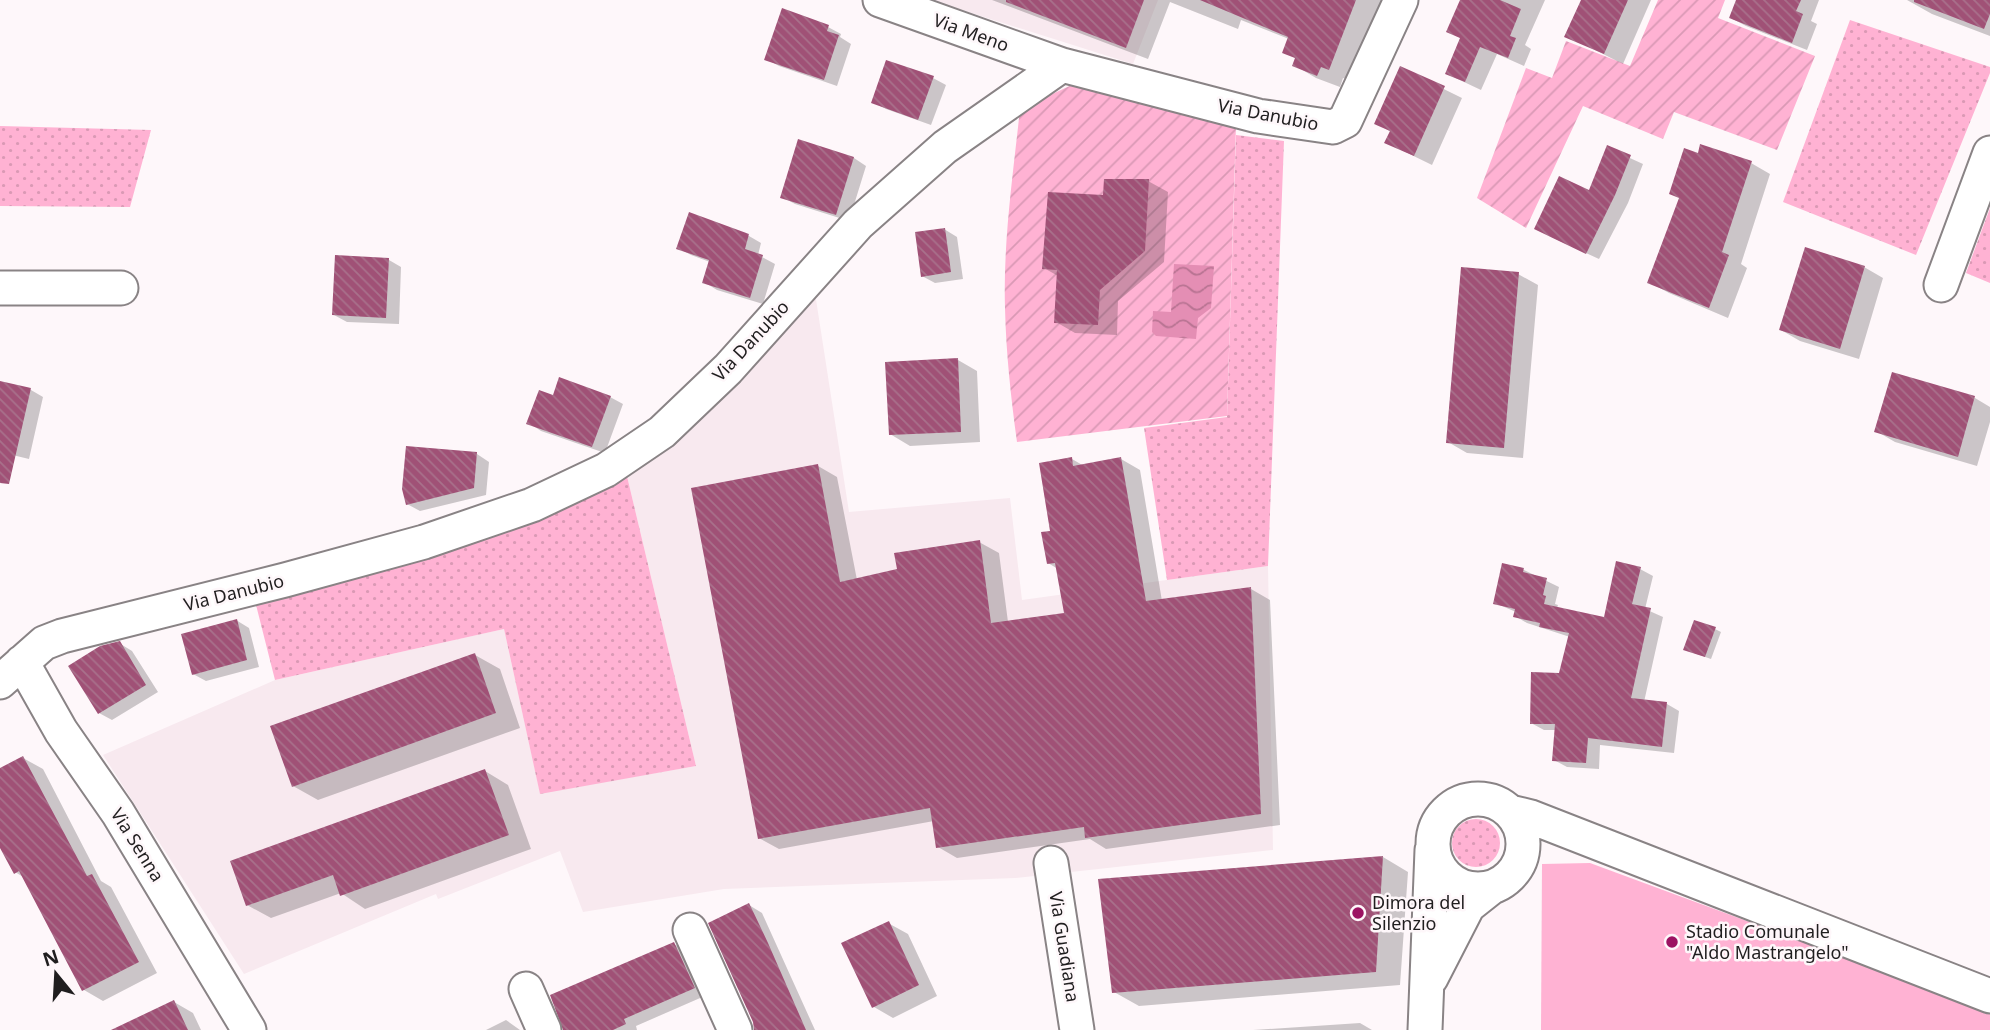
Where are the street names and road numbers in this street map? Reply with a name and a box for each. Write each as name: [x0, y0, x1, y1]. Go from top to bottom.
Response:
street label: Via Meno: [930, 7, 1012, 57]
street label: Via Danubio: [1216, 92, 1321, 136]
street label: Via Danubio: [707, 295, 794, 386]
street label: Via Danubio: [181, 568, 286, 616]
street label: Via Senna: [106, 803, 170, 886]
street label: Via Guadiana: [1044, 890, 1086, 1004]

